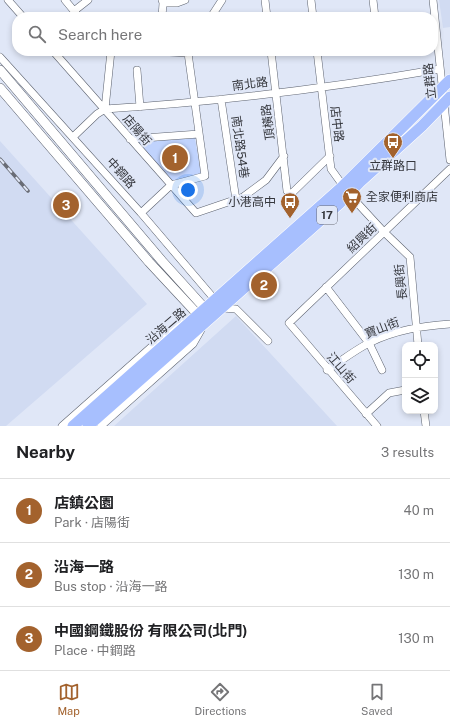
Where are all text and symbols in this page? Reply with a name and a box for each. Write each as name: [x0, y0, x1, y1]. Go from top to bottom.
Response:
search box: [12, 12, 438, 56]
icon: search: [26, 23, 48, 45]
text: Search here: [58, 26, 142, 43]
street label: 立群路: [421, 62, 439, 100]
street label: 南北路: [231, 75, 269, 93]
street label: 頂橫路: [259, 103, 277, 141]
street label: 店中路: [328, 105, 346, 143]
street label: 店陽街: [120, 112, 154, 148]
street label: 南北路54巷: [229, 115, 251, 179]
bus stop icon: 立群路口: [382, 131, 404, 159]
pin: 1: [162, 143, 188, 173]
street label: 中鋼路: [104, 155, 138, 191]
place label: 立群路口: [369, 159, 417, 173]
your location: [178, 180, 198, 200]
supermarket icon: 全家便利商店: [341, 186, 363, 214]
pin: 3: [53, 190, 79, 220]
place label: 全家便利商店: [366, 190, 438, 204]
bus stop icon: 小港高中: [279, 191, 301, 219]
place label: 小港高中: [228, 195, 276, 209]
road number: 17: [317, 206, 337, 224]
street label: 紹興街: [344, 220, 380, 256]
street label: 長興街: [392, 263, 410, 301]
pin: 2: [251, 270, 277, 300]
street label: 沿海二路: [143, 305, 189, 347]
street label: 寶山街: [363, 315, 401, 341]
map controls: [402, 342, 438, 414]
button: locate: [402, 342, 438, 378]
street label: 江山街: [324, 350, 358, 386]
button: layers: [402, 378, 438, 414]
text: Nearby: [16, 442, 75, 462]
text: 3 results: [381, 445, 434, 460]
text: 店鎮公園: [54, 494, 114, 511]
text: 1: [26, 503, 32, 518]
text: 40 m: [403, 503, 434, 518]
text: Park · 店陽街: [54, 515, 130, 530]
text: 沿海一路: [54, 558, 114, 575]
text: 2: [25, 567, 33, 582]
text: 130 m: [398, 567, 434, 582]
text: Bus stop · 沿海一路: [54, 579, 168, 594]
text: 中國鋼鐵股份 有限公司(北門): [54, 622, 247, 639]
text: 3: [25, 631, 33, 646]
text: 130 m: [398, 631, 434, 646]
text: Place · 中鋼路: [54, 643, 136, 658]
tab: Map: [57, 681, 80, 717]
tab: Directions: [195, 681, 246, 717]
tab: Saved: [361, 681, 393, 717]

